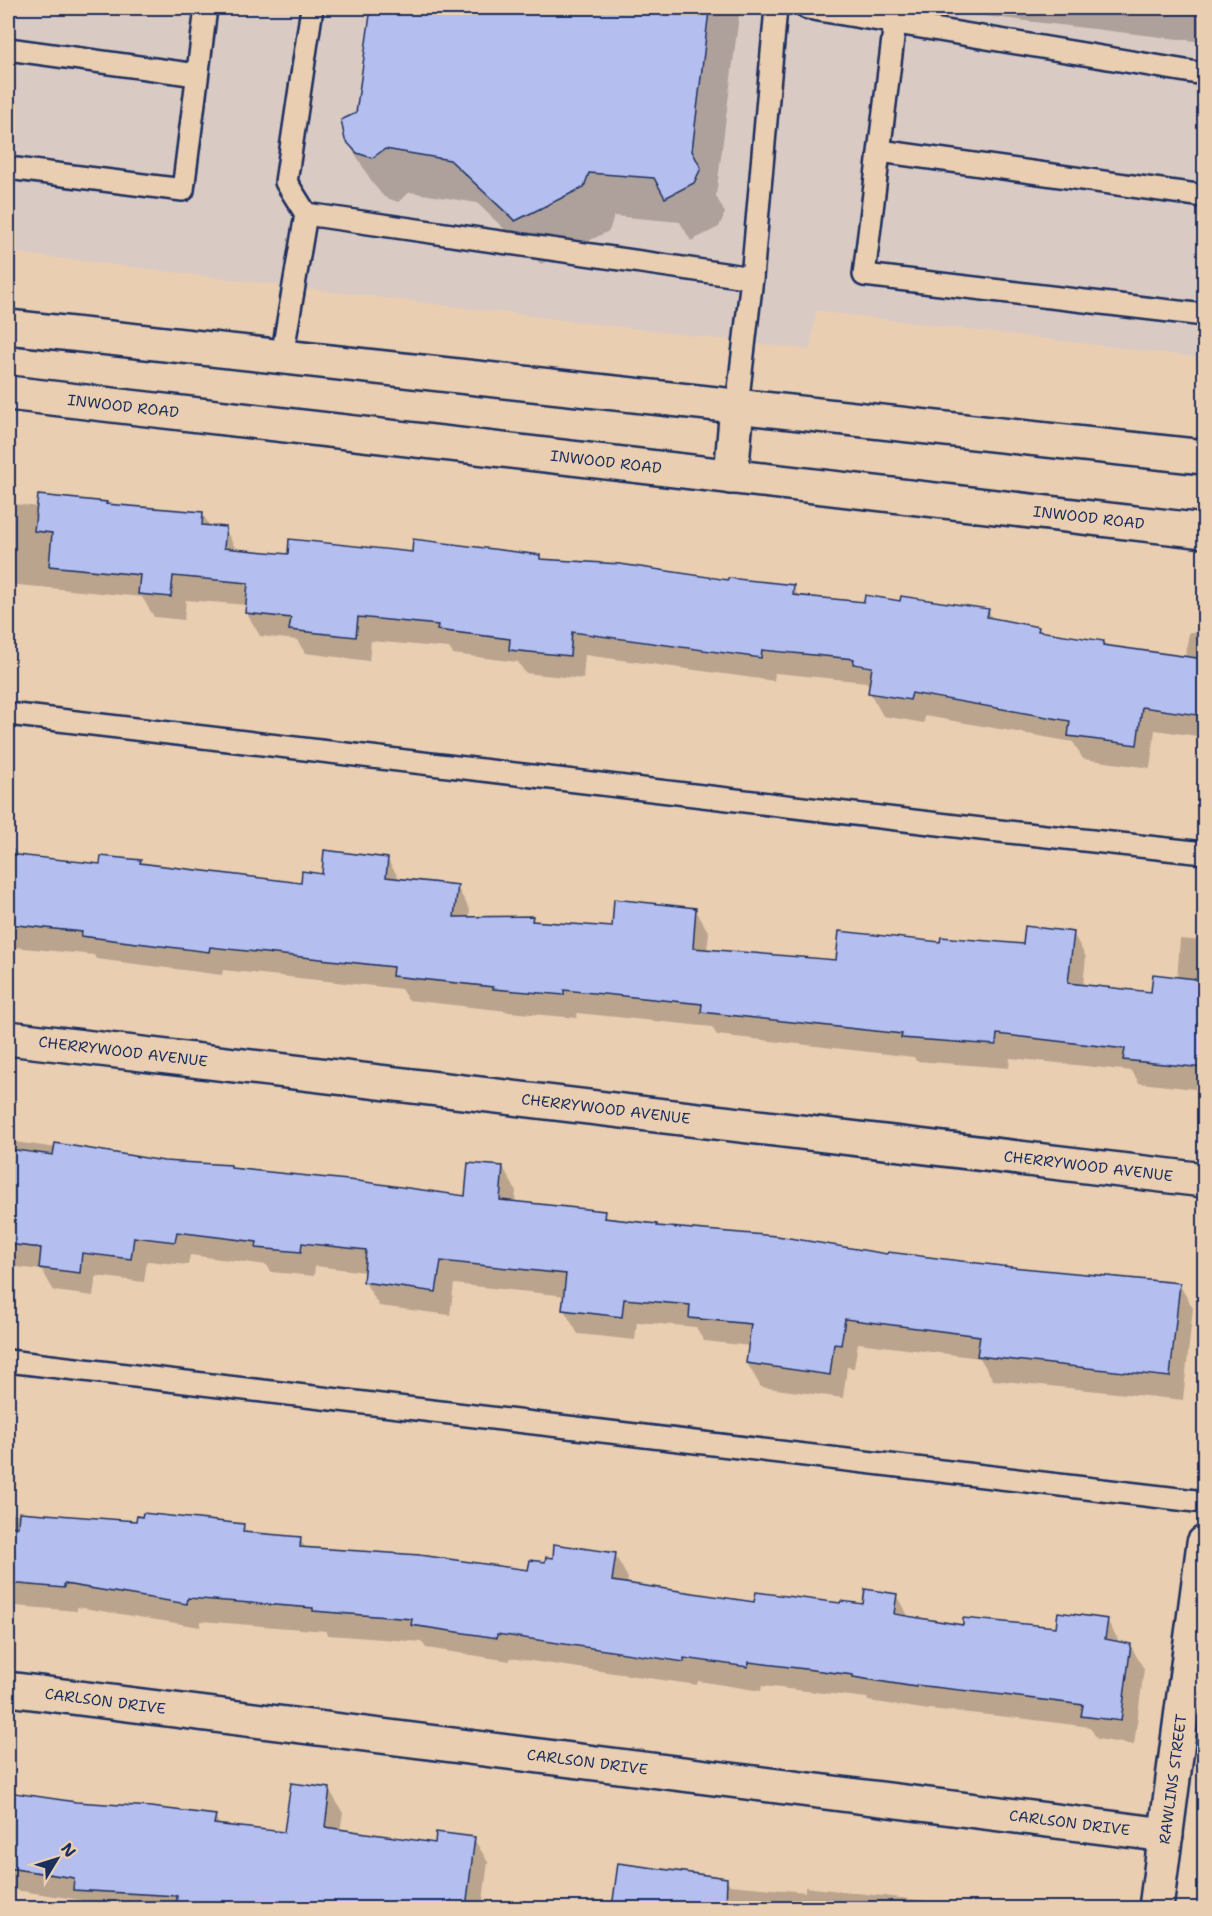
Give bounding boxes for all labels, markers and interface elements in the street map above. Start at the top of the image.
street label: INWOOD ROAD [66,390,180,423]
street label: INWOOD ROAD [549,446,663,478]
street label: INWOOD ROAD [1032,501,1146,534]
street label: CHERRYWOOD AVENUE [37,1032,209,1072]
street label: CHERRYWOOD AVENUE [520,1089,692,1129]
street label: CHERRYWOOD AVENUE [1003,1146,1174,1186]
street label: CARLSON DRIVE [44,1684,167,1719]
street label: RAWLINS STREET [1154,1713,1191,1845]
street label: CARLSON DRIVE [526,1745,649,1780]
street label: CARLSON DRIVE [1008,1805,1131,1840]
north arrow [27,1829,87,1889]
text: N [56,1839,81,1862]

